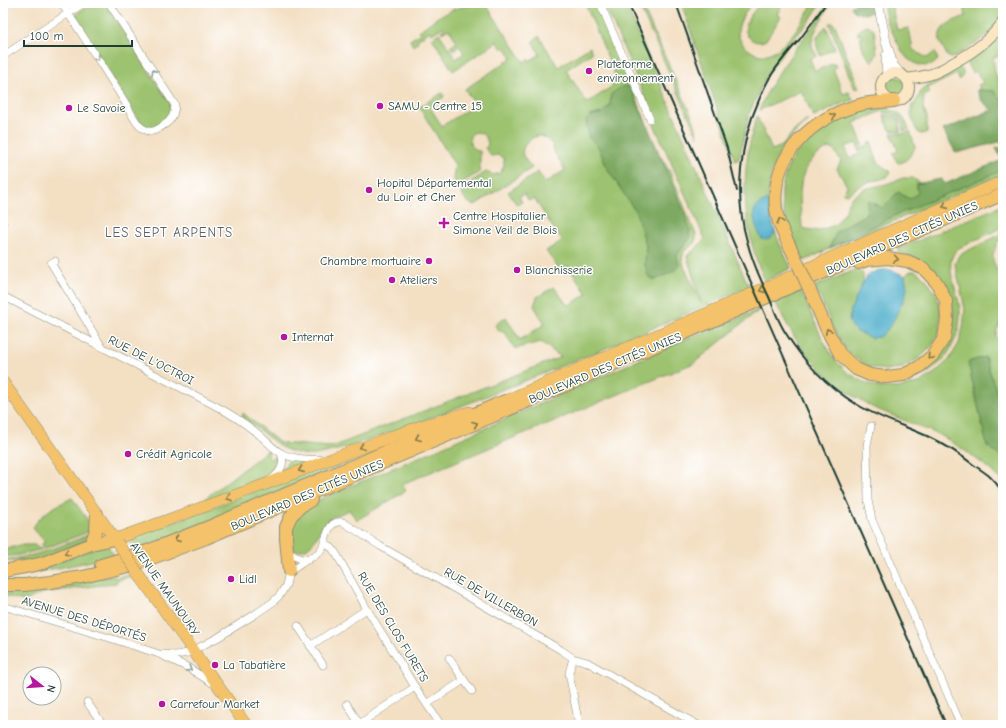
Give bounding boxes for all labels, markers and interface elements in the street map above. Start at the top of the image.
scale bar [24,22,132,48]
text: 100 m [30,29,63,43]
one-way arrow [92,54,100,61]
place label: Plateforme environnement [597,57,674,85]
marker: Plateforme environnement [584,66,594,76]
one-way arrow [151,69,159,76]
place label: SAMU - Centre 15 [388,99,482,113]
place label: Le Savoie [77,101,126,115]
marker: SAMU - Centre 15 [375,101,385,111]
marker: Le Savoie [64,103,74,113]
one-way arrow [829,113,837,121]
place label: Hopital Départemental du Loir et Cher [377,176,492,204]
marker: Hopital Départemental du Loir et Cher [364,185,374,195]
street label: BOULEVARD DES CITÉS UNIES [824,198,980,278]
one-way arrow [942,202,949,210]
place label: Centre Hospitalier Simone Veil de Blois [453,209,557,237]
marker: Centre Hospitalier Simone Veil de Blois [438,217,450,229]
one-way arrow [776,218,785,225]
district label: LES SEPT ARPENTS [105,225,233,240]
place label: Chambre mortuaire [320,254,421,268]
one-way arrow [893,254,899,263]
marker: Chambre mortuaire [424,256,434,266]
place label: Blanchisserie [525,263,592,277]
marker: Blanchisserie [512,265,522,275]
place label: Ateliers [400,273,437,287]
marker: Ateliers [387,275,397,285]
one-way arrow [759,285,767,293]
one-way arrow [825,327,833,335]
street label: BOULEVARD DES CITÉS UNIES [527,329,684,407]
place label: Internat [292,330,334,344]
street label: RUE DE L'OCTROI [106,332,196,388]
marker: Internat [279,332,289,342]
one-way arrow [928,352,935,359]
one-way arrow [470,421,478,429]
one-way arrow [415,433,423,441]
one-way arrow [358,443,365,451]
place label: Crédit Agricole [136,447,212,461]
marker: Crédit Agricole [123,449,133,459]
street label: BOULEVARD DES CITÉS UNIES [229,456,386,534]
one-way arrow [297,466,304,474]
one-way arrow [226,493,233,501]
one-way arrow [173,535,180,543]
street label: AVENUE MAUNOURY [127,539,203,639]
one-way arrow [64,549,71,557]
street label: RUE DE VILLERBON [442,564,540,630]
street label: RUE DES CLOS FURETS [355,569,432,685]
place label: Lidl [239,572,257,586]
marker: Lidl [226,574,236,584]
street label: AVENUE DES DÉPORTÉS [20,593,148,645]
place label: La Tabatière [223,658,286,672]
marker: La Tabatière [210,660,220,670]
one-way arrow [185,665,192,672]
north arrow [22,666,62,706]
text: N [44,683,58,694]
place label: Carrefour Market [170,697,260,711]
marker: Carrefour Market [157,699,167,709]

